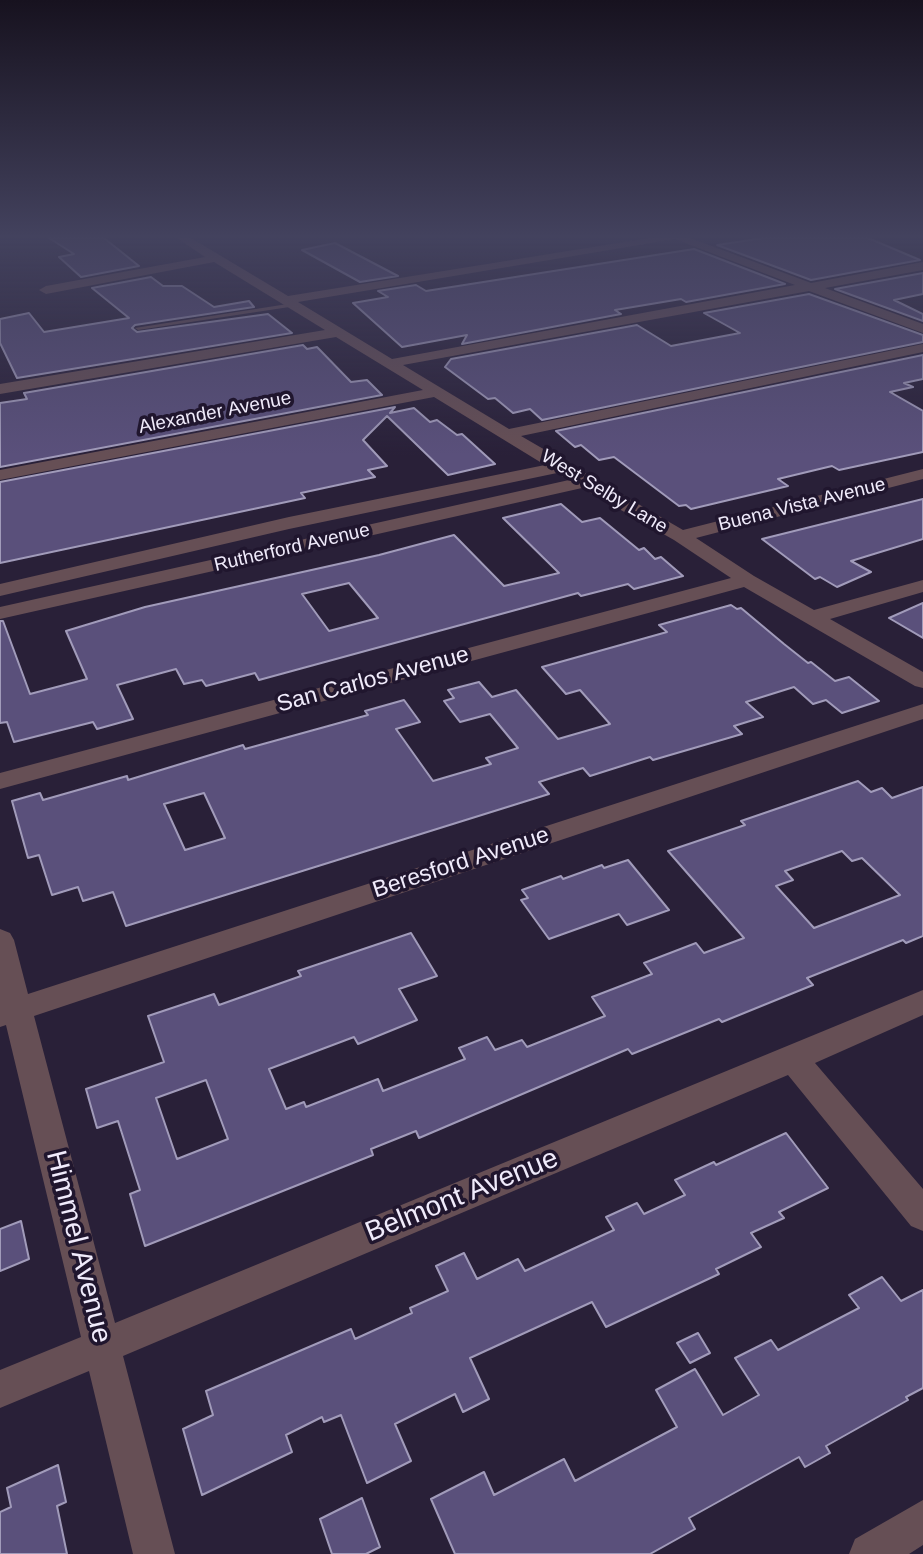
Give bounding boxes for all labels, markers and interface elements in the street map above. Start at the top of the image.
street label: Alexander Avenue [137,387,293,439]
street label: West Selby Lane [537,445,671,539]
street label: Buena Vista Avenue [716,473,888,537]
street label: Rutherford Avenue [212,519,372,577]
street label: San Carlos Avenue [274,641,472,719]
street label: Beresford Avenue [369,821,553,905]
street label: Belmont Avenue [361,1142,563,1250]
street label: Himmel Avenue [38,1147,118,1347]

